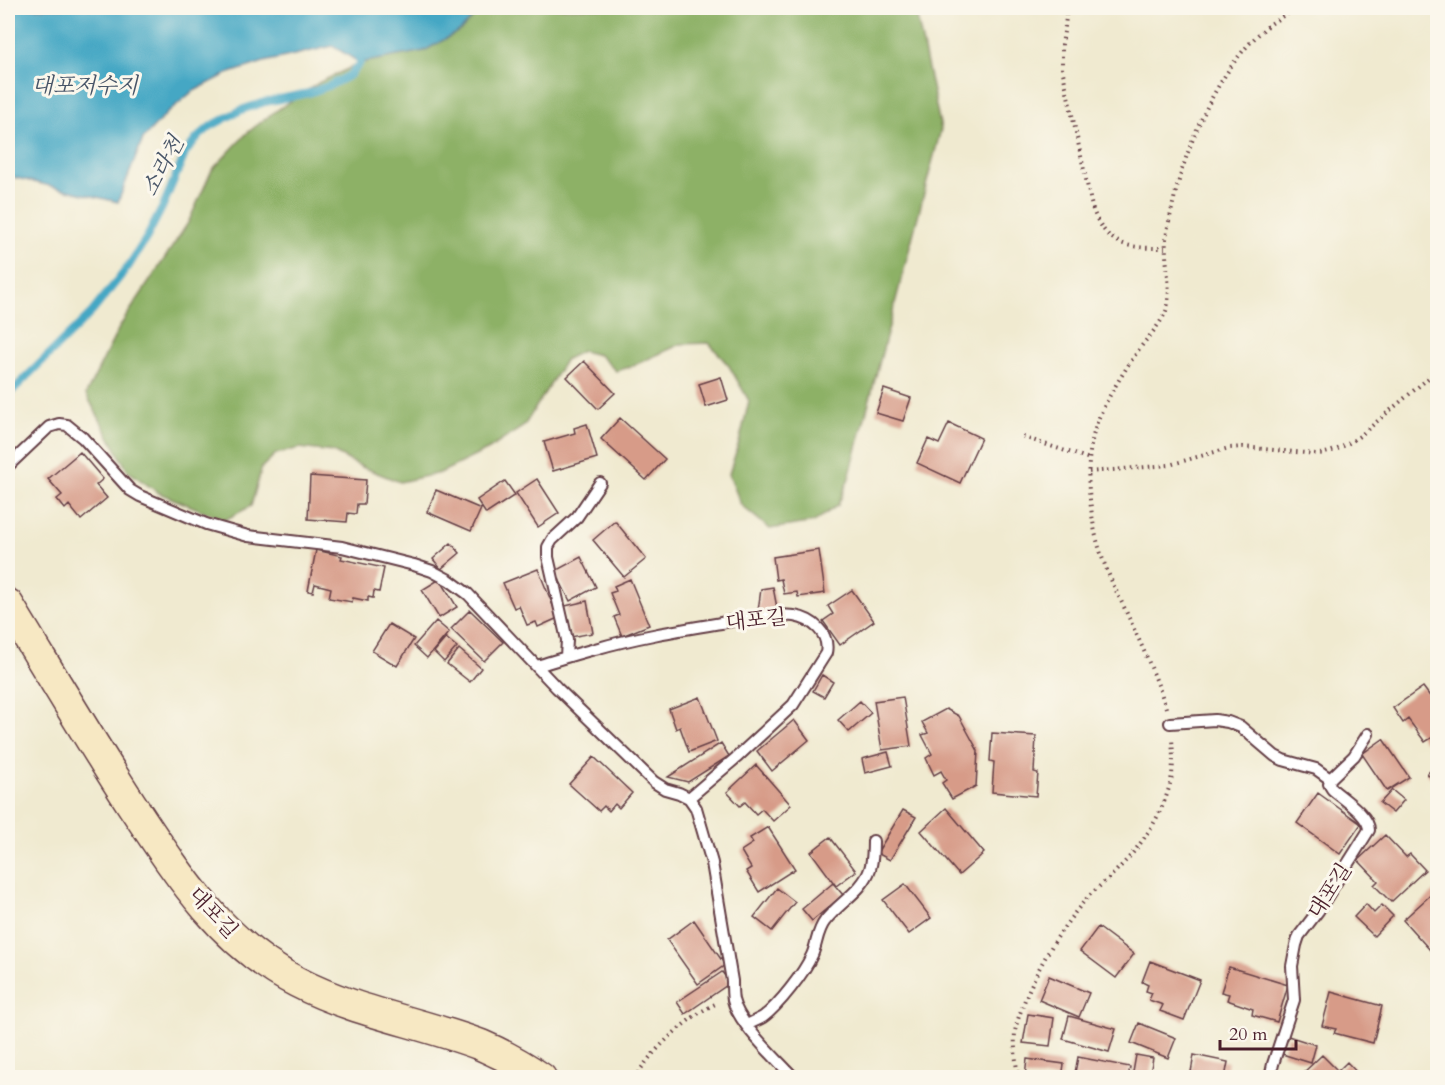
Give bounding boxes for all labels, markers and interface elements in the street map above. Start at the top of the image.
water label: 대포저수지 [32,71,140,101]
water label: 소라천 [135,129,192,201]
street label: 대포길 [724,602,788,638]
street label: 대포길 [1301,858,1359,924]
street label: 대포길 [182,881,244,945]
scale bar [1220,1013,1296,1051]
text: 20 m [1229,1022,1268,1047]

